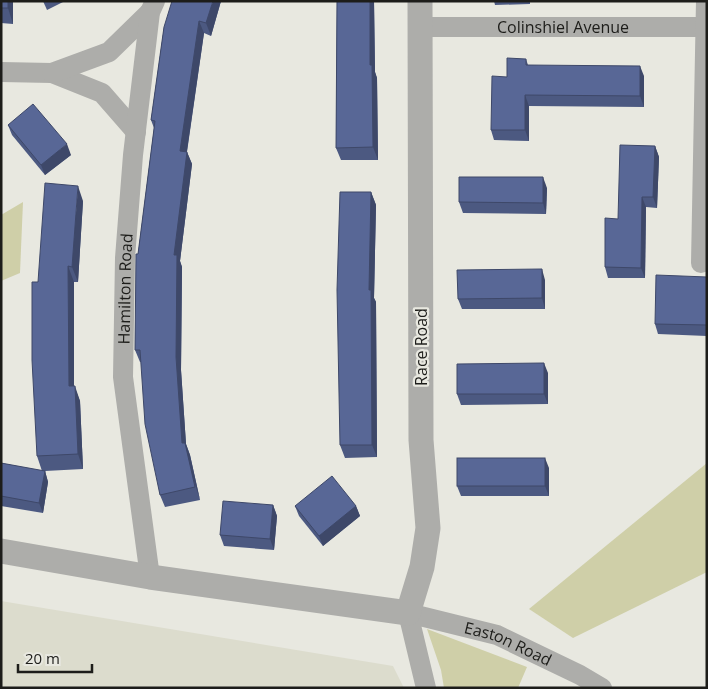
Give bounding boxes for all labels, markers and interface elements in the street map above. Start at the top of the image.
street label: Colinshiel Avenue [497,16,629,38]
street label: Hamilton Road [113,233,138,345]
street label: Race Road [410,308,432,386]
street label: Easton Road [462,616,555,671]
scale bar [18,642,91,674]
text: 20 m [25,648,60,668]

